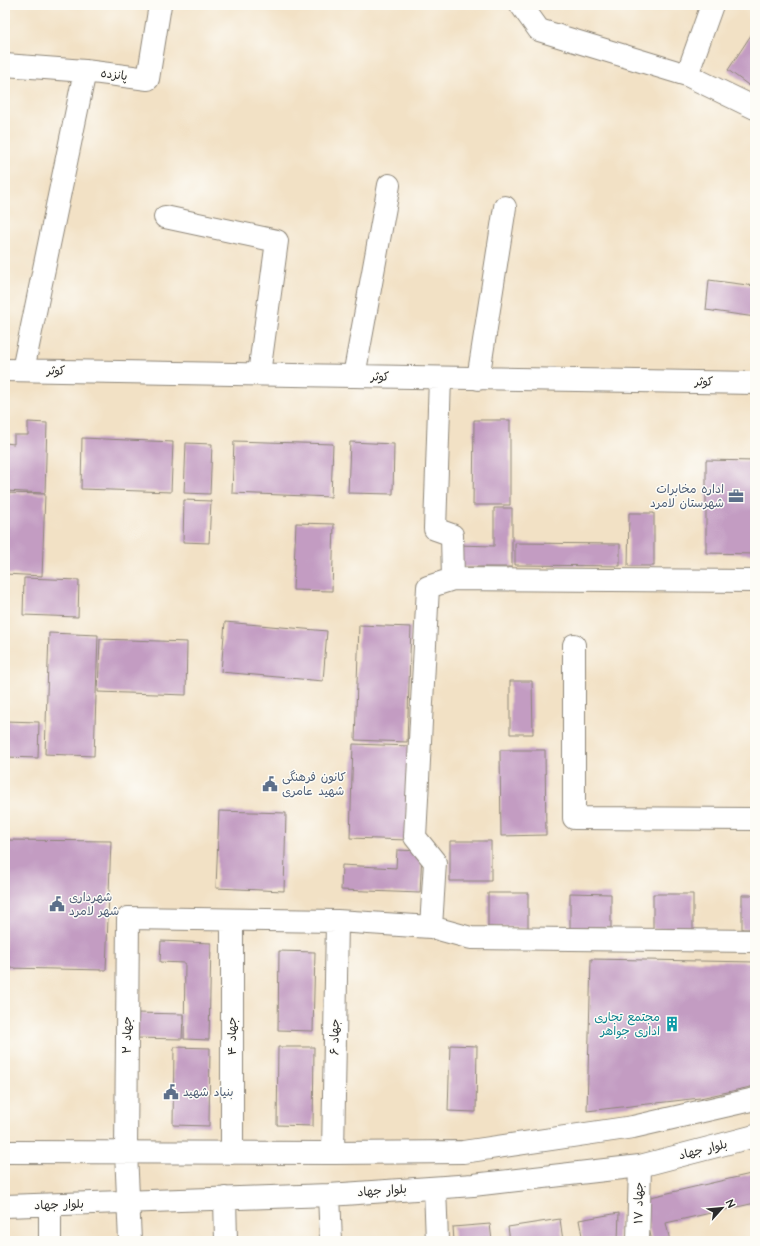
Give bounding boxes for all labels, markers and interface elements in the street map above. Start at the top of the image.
street label: پانزده [100,65,128,85]
street label: کوثر [46,362,65,380]
street label: کوثر [370,368,389,386]
street label: کوثر [694,373,713,391]
place label: اداره مخابرات شهرستان لامرد [650,481,724,512]
office icon: اداره مخابرات شهرستان لامرد [727,487,745,505]
place label: کانون فرهنگی شهید عامری [282,769,346,800]
public building icon: کانون فرهنگی شهید عامری [261,775,279,793]
place label: شهرداری شهر لامرد [69,889,119,920]
public building icon: شهرداری شهر لامرد [48,895,66,913]
place label: مجتمع تجاری اداری جواهر [594,1009,660,1040]
building icon: مجتمع تجاری اداری جواهر [663,1015,681,1033]
street label: جهاد ۲ [119,1016,136,1054]
street label: جهاد ۴ [224,1017,241,1055]
street label: جهاد ۶ [326,1019,344,1055]
public building icon: بنیاد شهید [162,1083,180,1101]
place label: بنیاد شهید [183,1084,234,1101]
street label: بلوار جهاد [677,1136,729,1164]
street label: بلوار جهاد [357,1181,407,1201]
street label: جهاد ۱۷ [630,1182,648,1224]
north arrow [702,1188,742,1228]
street label: بلوار جهاد [34,1196,84,1214]
text: N [722,1197,739,1210]

